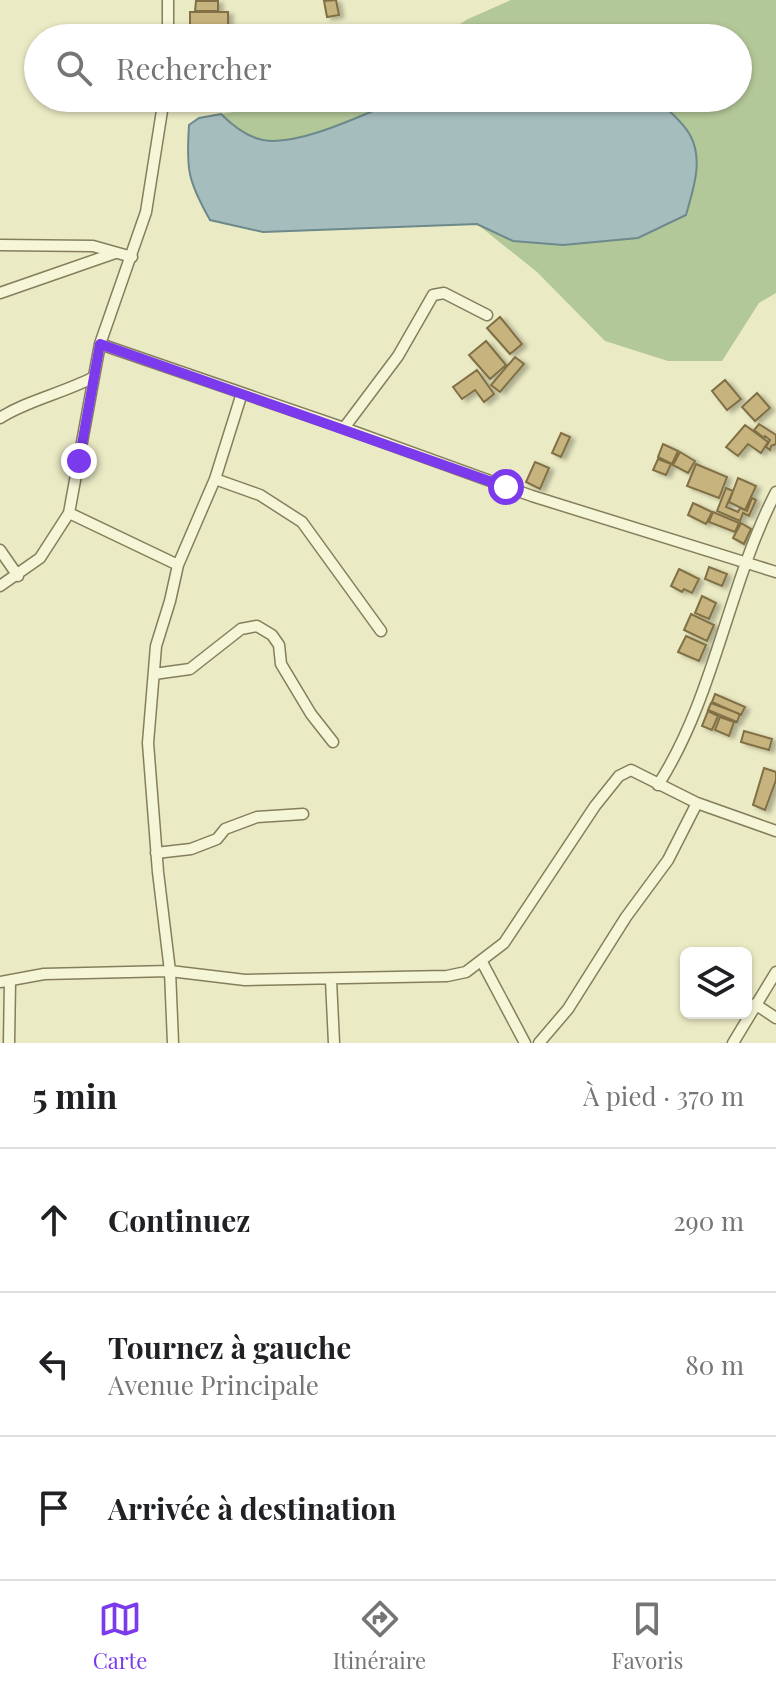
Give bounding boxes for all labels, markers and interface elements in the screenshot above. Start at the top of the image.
search box [24,24,752,112]
icon: search [52,46,96,90]
text: Rechercher [116,48,272,88]
route end [61,443,97,479]
route start [488,469,524,505]
map controls [680,947,752,1019]
button: layers [680,947,752,1019]
text: 5 min [32,1072,117,1118]
text: À pied · 370 m [583,1078,744,1113]
icon: ahead [32,1198,76,1242]
text: Continuez [108,1200,250,1240]
text: 290 m [673,1203,744,1238]
text: Tournez à gauche [108,1327,351,1367]
icon: left [32,1342,76,1386]
text: 80 m [685,1347,744,1382]
text: Avenue Principale [108,1367,319,1402]
icon: arrive [32,1486,76,1530]
text: Arrivée à destination [108,1488,396,1528]
tab: Carte [93,1597,147,1675]
tab: Itinéraire [333,1597,426,1675]
tab: Favoris [612,1597,683,1675]

